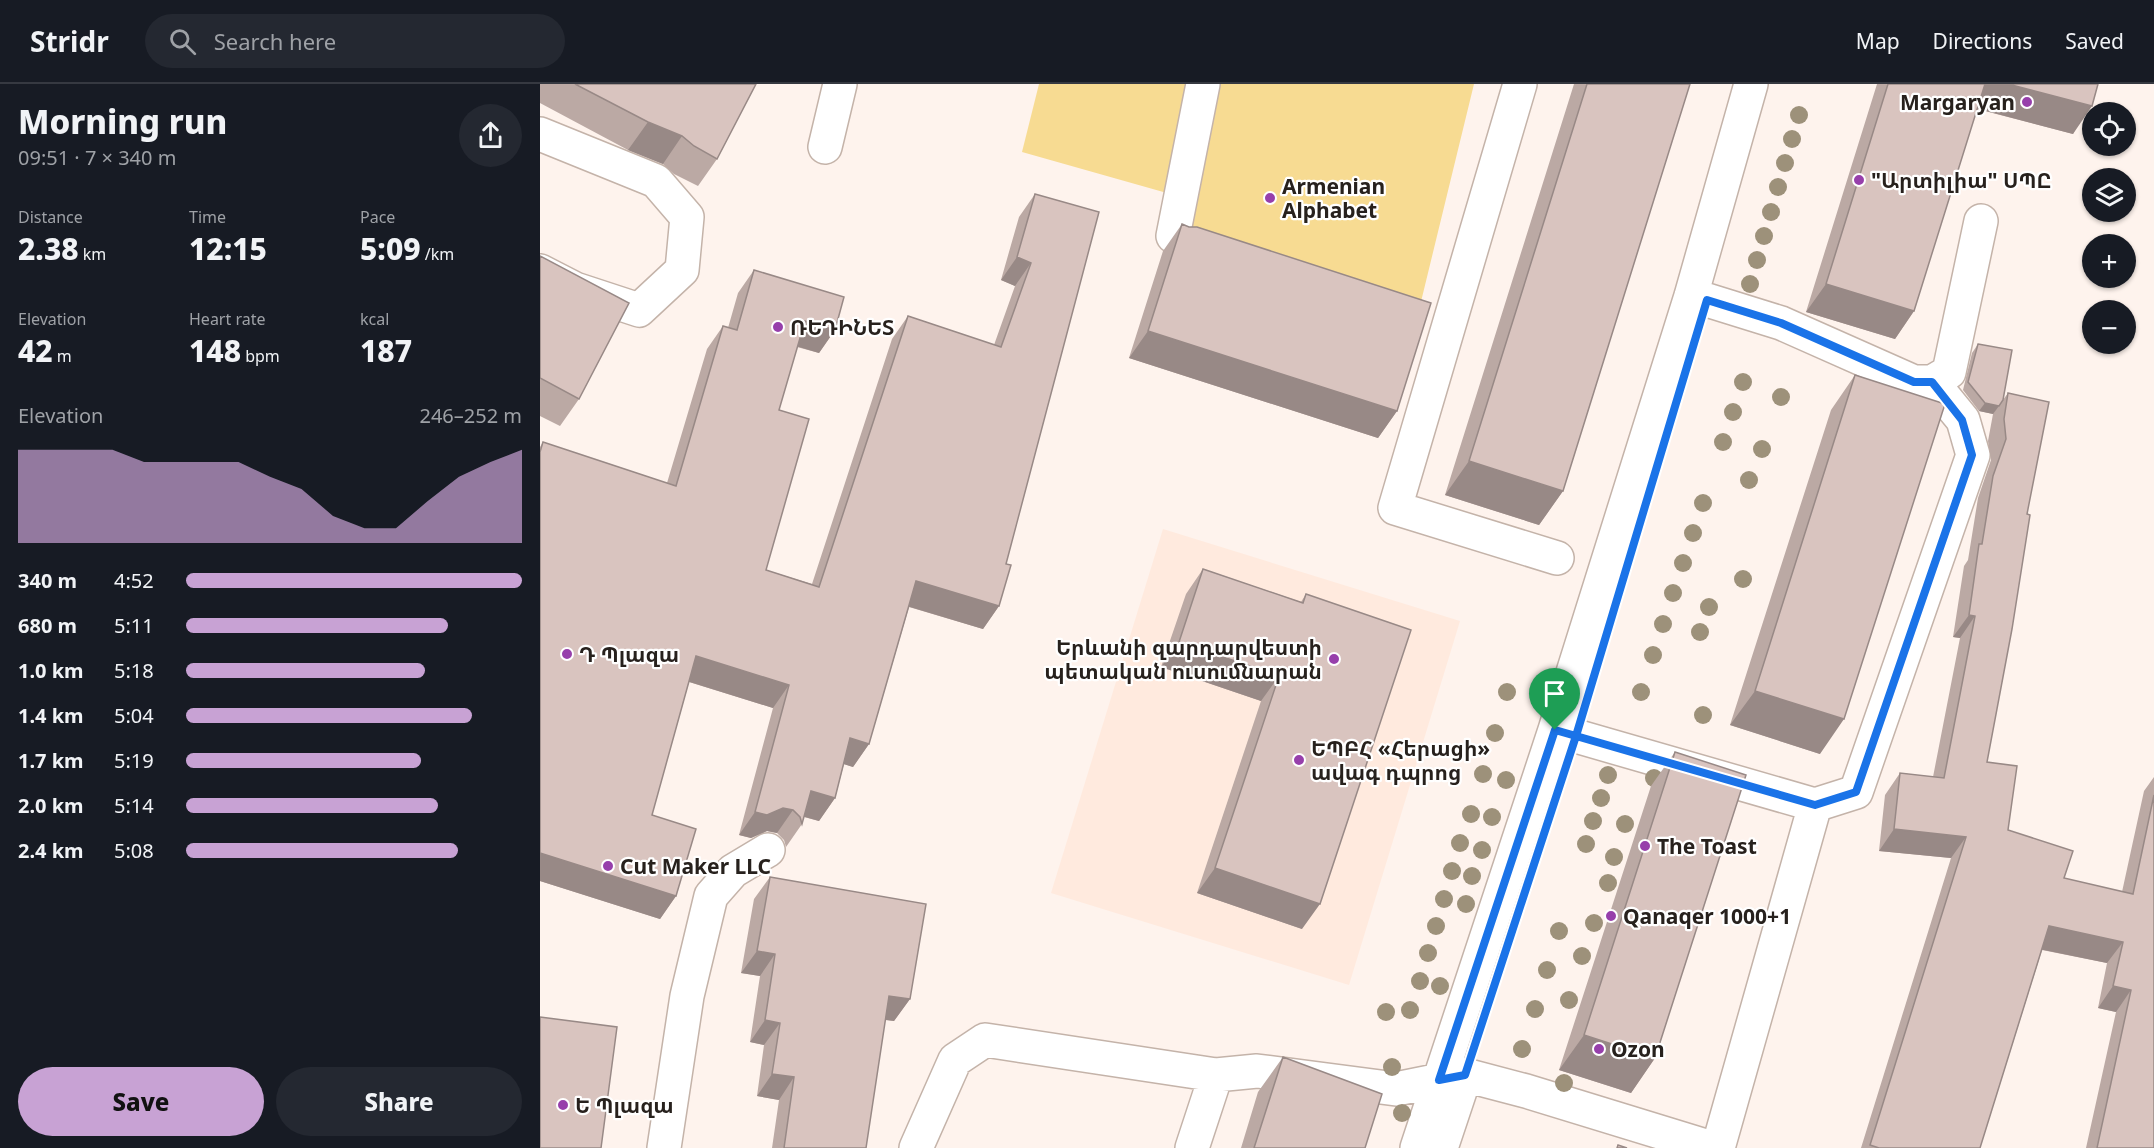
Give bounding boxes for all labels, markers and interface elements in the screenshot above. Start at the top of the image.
search box [145,14,565,68]
text: Stridr [30,22,109,60]
icon: search [166,25,199,58]
text: Search here [214,26,336,56]
text: Map [1856,27,1900,55]
text: Directions [1933,27,2032,55]
text: Saved [2065,27,2124,55]
place label: Margaryan [1900,88,2015,116]
marker: Margaryan [2020,95,2034,109]
text: Morning run [18,99,227,144]
map controls [2082,102,2136,354]
button: locate [2082,102,2136,156]
button: share [459,104,522,167]
text: 09:51 · 7 × 340 m [18,144,176,171]
place label: "Արտիլիա" ՍՊԸ [1871,166,2052,194]
button: layers [2082,168,2136,222]
place label: Armenian Alphabet [1282,172,1385,224]
marker: "Արտիլիա" ՍՊԸ [1852,173,1866,187]
marker: Armenian Alphabet [1263,191,1277,205]
text: Distance [18,206,83,228]
text: Time [189,206,226,228]
text: Pace [360,206,395,228]
text: 2.38 [18,228,79,269]
text: 12:15 [189,228,267,269]
text: 5:09 [360,228,421,269]
button: + [2082,234,2136,288]
text: km [79,243,106,265]
text: /km [421,243,454,265]
button: − [2082,300,2136,354]
text: Elevation [18,308,86,330]
text: Heart rate [189,308,265,330]
text: kcal [360,308,389,330]
place label: ՌԵԴԻՆԵՏ [790,313,895,341]
marker: ՌԵԴԻՆԵՏ [771,320,785,334]
text: 42 [18,330,53,371]
text: 148 [189,330,241,371]
text: 187 [360,330,412,371]
text: m [53,345,72,367]
text: bpm [241,345,280,367]
text: Elevation [18,402,103,429]
text: 246–252 m [419,402,522,429]
text: 340 m [18,567,77,594]
text: 4:52 [114,567,154,594]
text: 680 m [18,612,77,639]
text: 5:11 [114,612,154,639]
place label: Երևանի զարդարվեստի պետական ուսումնարան [1044,633,1322,685]
place label: Դ Պլազա [579,640,679,668]
marker: Դ Պլազա [560,647,574,661]
marker: Երևանի զարդարվեստի պետական ուսումնարան [1327,652,1341,666]
text: 1.0 km [18,657,84,684]
text: 5:18 [114,657,154,684]
pin [1529,668,1580,730]
icon: arrive [1538,677,1571,710]
text: 1.4 km [18,702,84,729]
text: 5:04 [114,702,154,729]
place label: ԵՊԲՀ «Հերացի» ավագ դպրոց [1311,734,1490,786]
text: 1.7 km [18,747,84,774]
text: 5:19 [114,747,154,774]
marker: ԵՊԲՀ «Հերացի» ավագ դպրոց [1292,753,1306,767]
text: 2.0 km [18,792,84,819]
text: 5:14 [114,792,154,819]
place label: The Toast [1657,832,1757,860]
text: 2.4 km [18,837,84,864]
text: 5:08 [114,837,154,864]
marker: The Toast [1638,839,1652,853]
place label: Cut Maker LLC [620,852,771,880]
marker: Cut Maker LLC [601,859,615,873]
place label: Qanaqer 1000+1 [1623,902,1791,930]
marker: Qanaqer 1000+1 [1604,909,1618,923]
place label: Ozon [1611,1035,1665,1063]
marker: Ozon [1592,1042,1606,1056]
button: Save [18,1067,264,1136]
button: Share [276,1067,522,1136]
place label: Ե Պլազա [575,1091,674,1119]
marker: Ե Պլազա [556,1098,570,1112]

